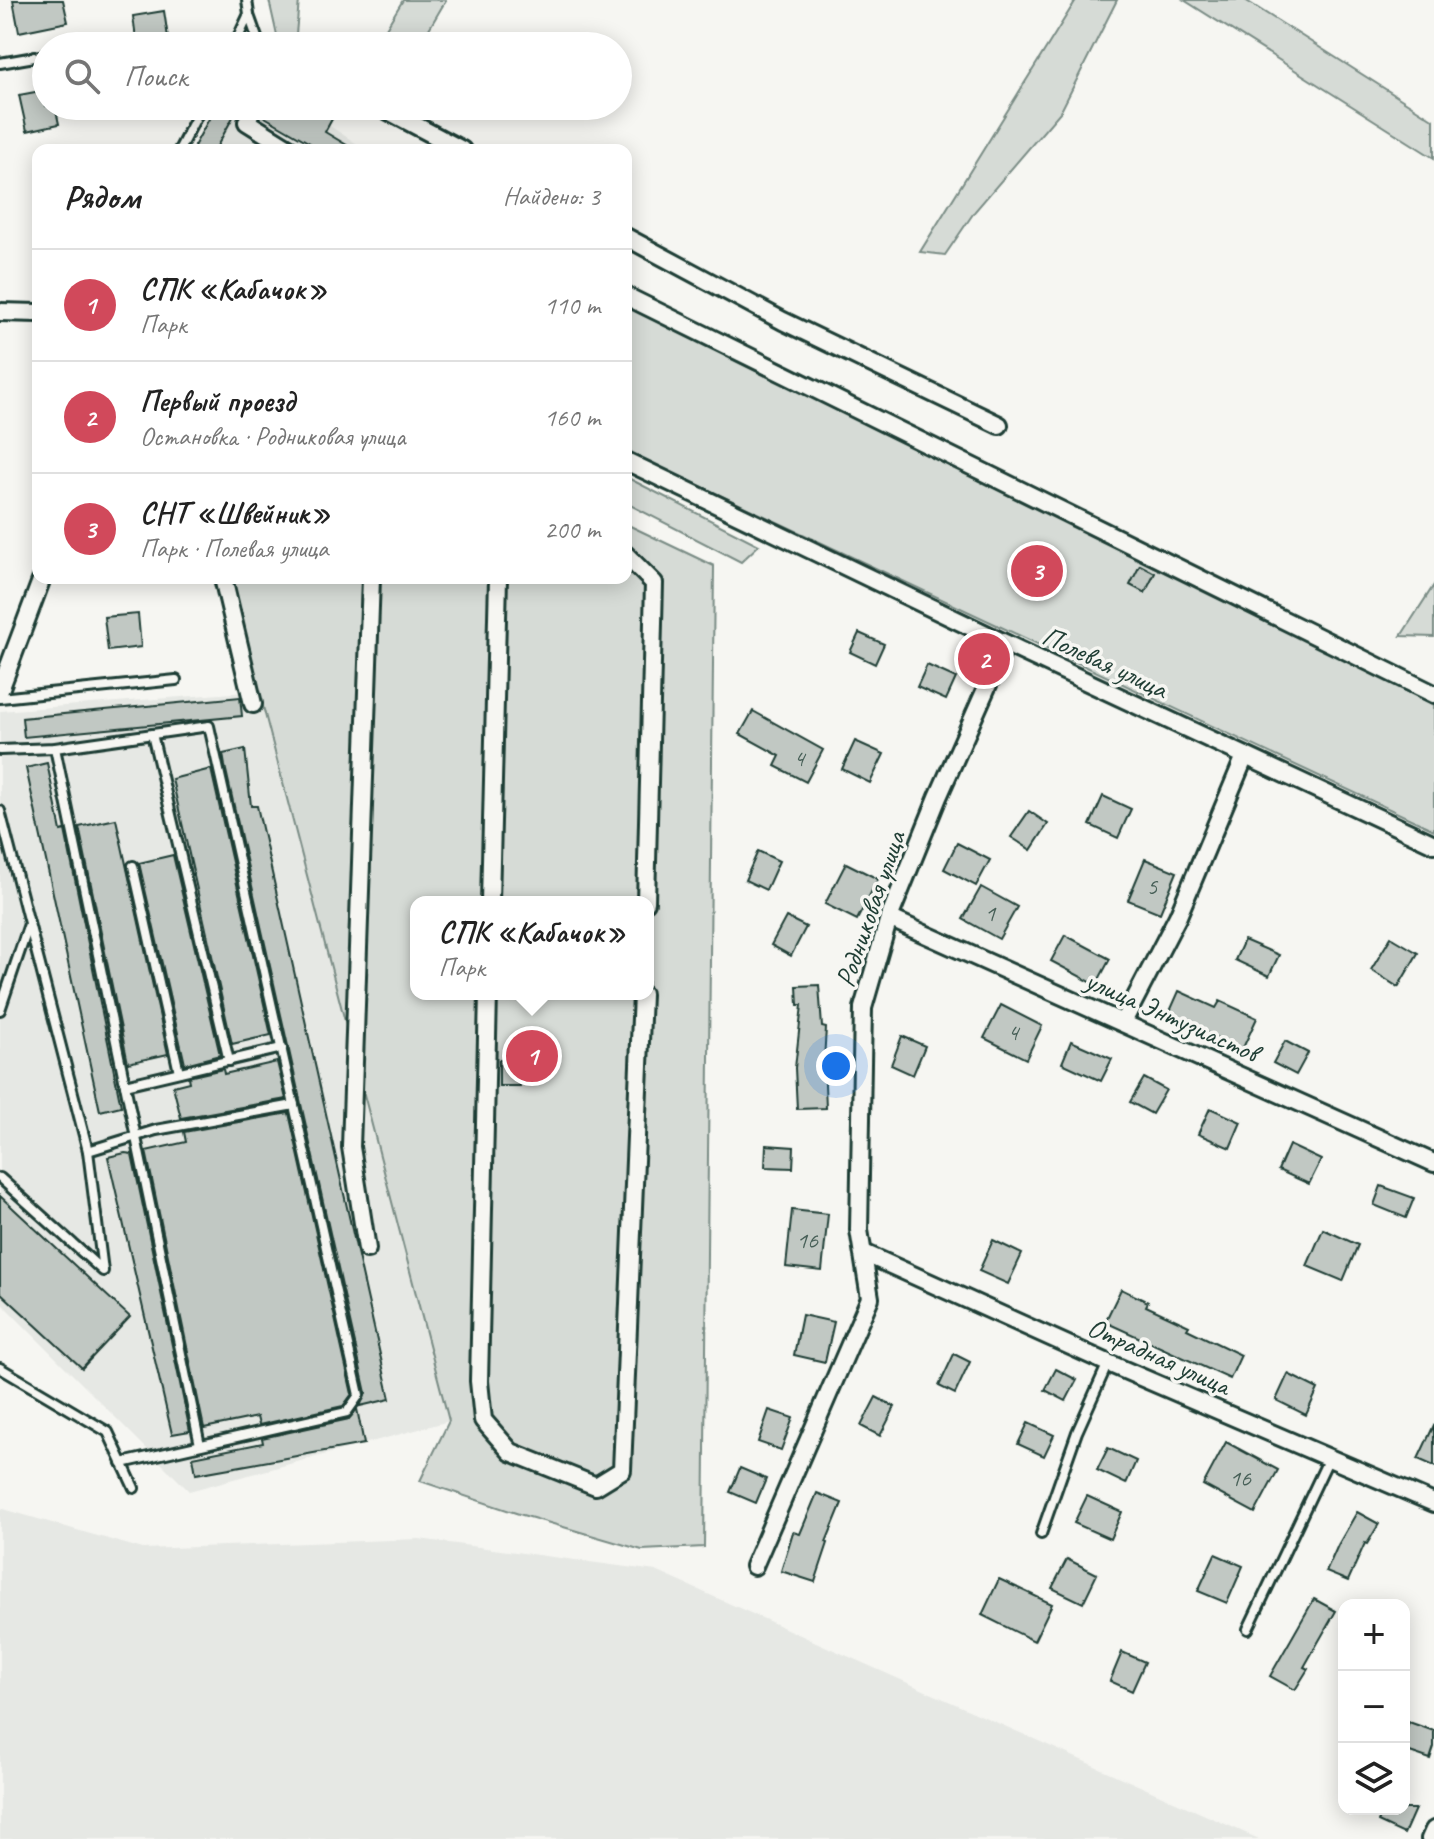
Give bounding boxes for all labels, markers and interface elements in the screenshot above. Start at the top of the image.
search box [32,32,632,120]
icon: search [60,54,104,98]
text: Поиск [124,57,187,95]
text: Рядом [64,175,140,218]
text: Найдено: 3 [503,180,600,213]
text: СПК «Кабачок» [140,270,327,308]
text: 1 [84,289,96,322]
text: 110 m [544,289,600,322]
text: Парк [140,308,186,341]
text: Первый проезд [140,382,295,420]
text: 2 [84,401,96,434]
text: 160 m [544,401,600,434]
text: Остановка · Родниковая улица [140,420,405,453]
text: СНТ «Швейник» [140,494,330,532]
text: 3 [84,513,96,546]
text: 200 m [544,513,600,546]
text: Парк · Полевая улица [140,532,328,565]
pin: 3 [1011,541,1063,601]
street label: Полевая улица [1037,618,1175,707]
pin: 2 [958,629,1010,689]
house number: 4 [794,743,807,773]
street label: Родниковая улица [827,825,914,991]
house number: 5 [1147,871,1159,901]
popup [410,896,654,1000]
house number: 1 [985,898,997,928]
text: СПК «Кабачок» [439,913,625,951]
text: Парк [439,951,485,984]
street label: улица Энтузиастов [1078,962,1268,1072]
house number: 4 [1008,1017,1021,1047]
pin: 1 [506,1026,558,1086]
your location [816,1046,856,1086]
house number: 16 [796,1225,819,1255]
street label: Отрадная улица [1082,1309,1238,1404]
house number: 16 [1229,1463,1252,1493]
map controls [1338,1599,1410,1815]
button: + [1338,1599,1410,1671]
button: − [1338,1671,1410,1743]
button: layers [1338,1743,1410,1815]

